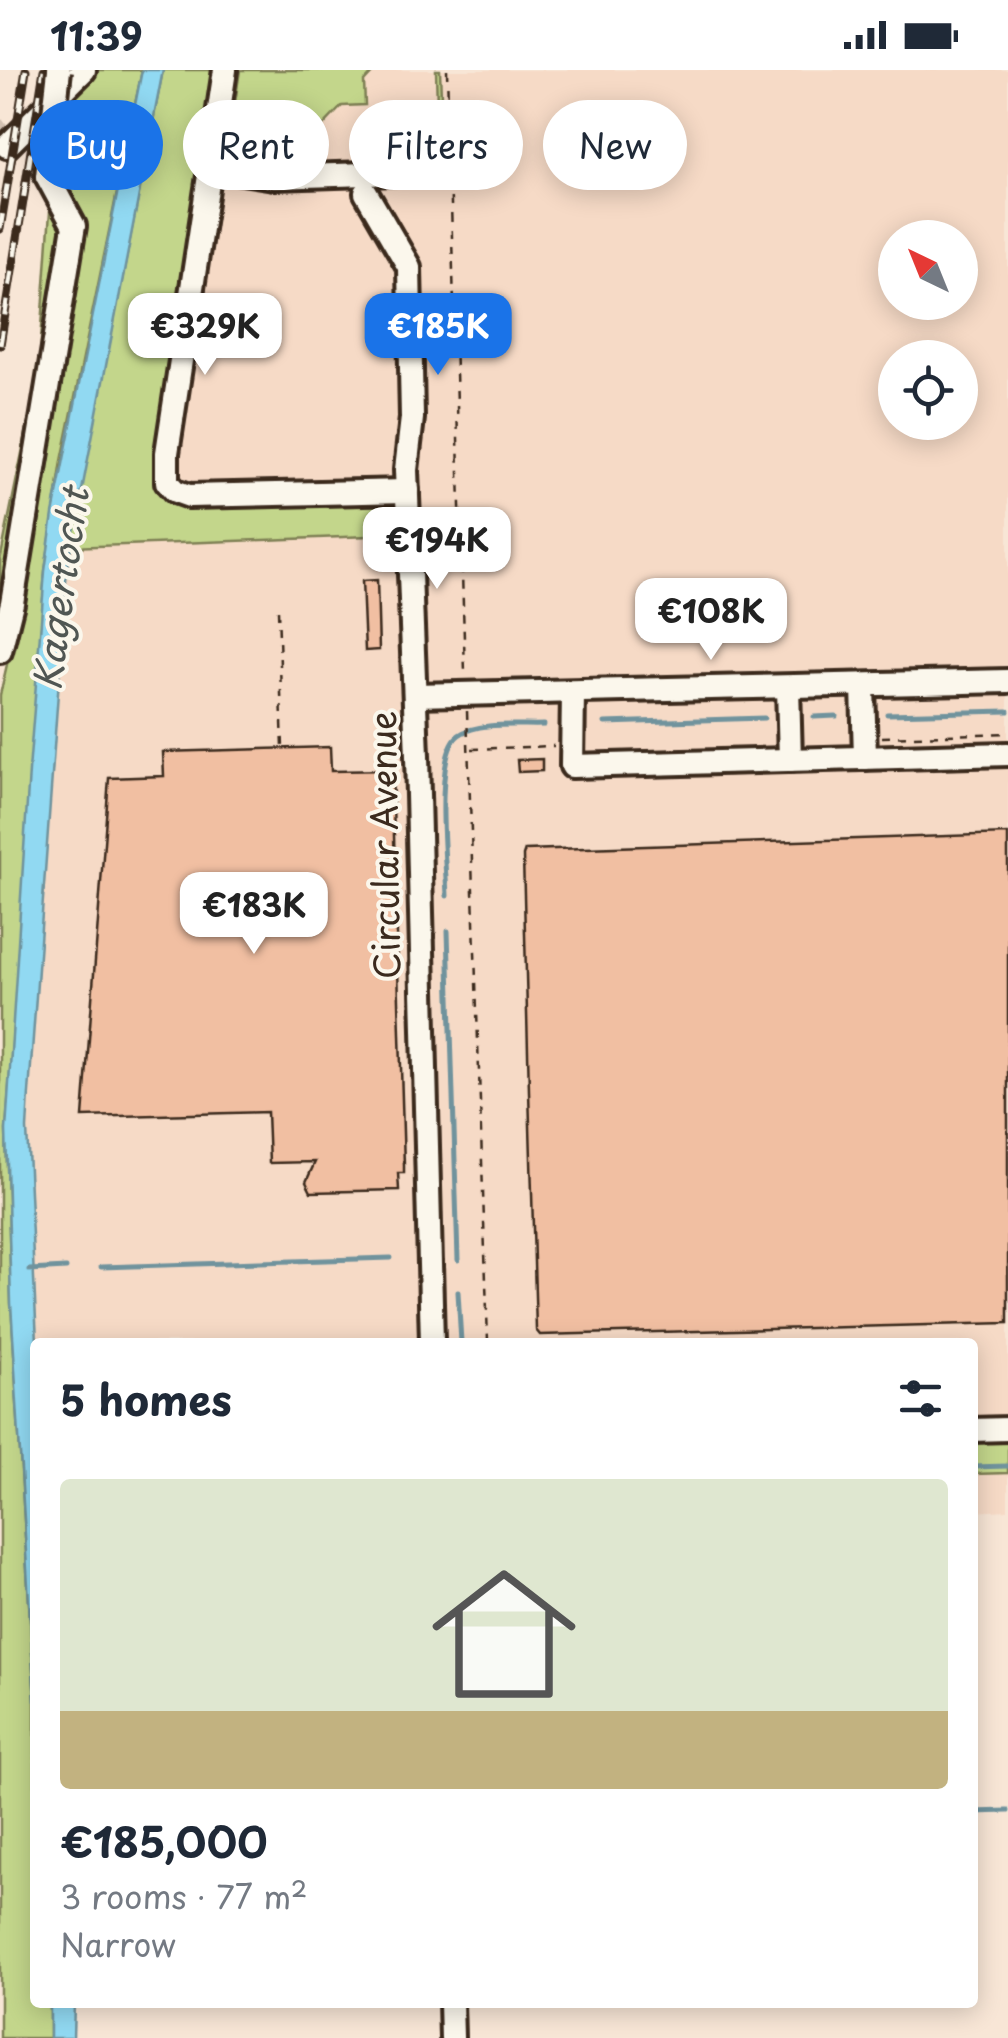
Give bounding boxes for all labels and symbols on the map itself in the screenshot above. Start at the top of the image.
north arrow [878,220,978,320]
pin: €329K [135,293,275,378]
pin: €185K [368,293,508,378]
water label: Kagertocht [17,480,102,694]
pin: €194K [367,507,507,592]
pin: €108K [641,578,781,663]
street label: Circular Avenue [355,710,412,980]
pin: €183K [184,872,324,957]

